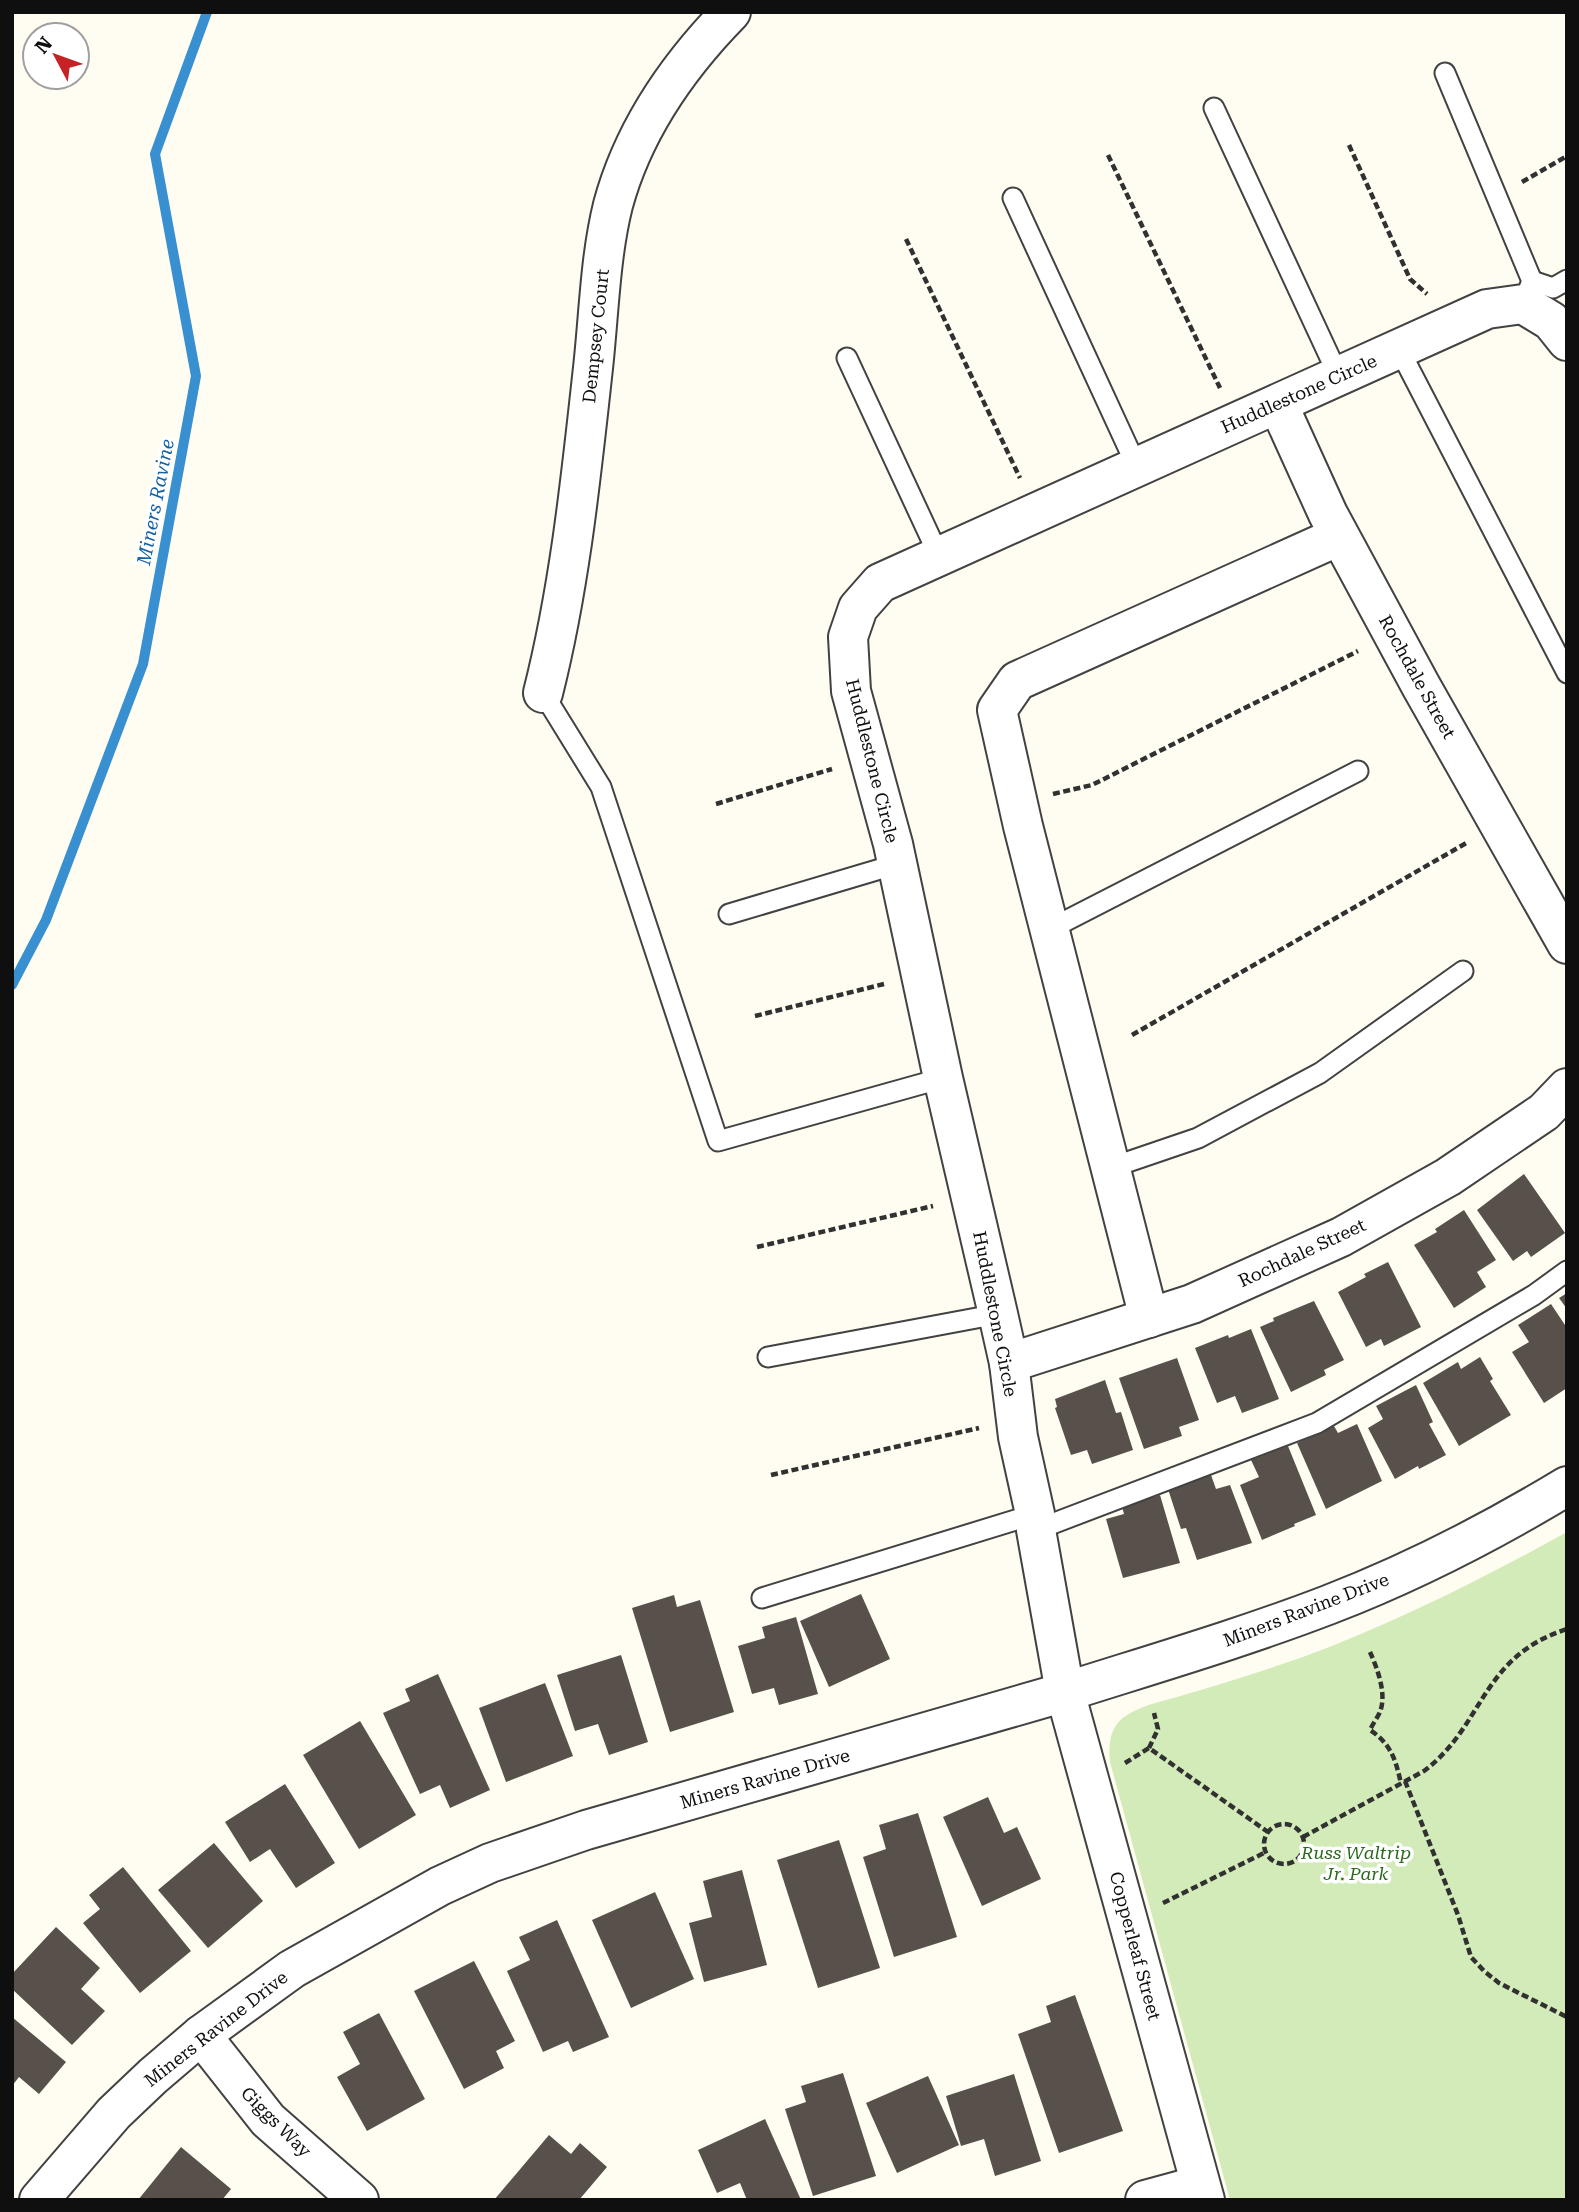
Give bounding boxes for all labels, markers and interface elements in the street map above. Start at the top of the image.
north arrow [21,21,91,91]
text: N [30,32,57,58]
street label: Dempsey Court [578,267,613,404]
street label: Huddlestone Circle [1218,350,1380,437]
water label: Miners Ravine [132,437,179,568]
street label: Rochdale Street [1375,611,1460,742]
street label: Huddlestone Circle [842,677,903,845]
street label: Rochdale Street [1235,1214,1369,1291]
street label: Huddlestone Circle [969,1229,1022,1399]
street label: Miners Ravine Drive [1220,1568,1392,1651]
street label: Miners Ravine Drive [678,1744,852,1813]
park label: Russ Waltrip Jr. Park [1300,1842,1411,1884]
street label: Copperleaf Street [1106,1869,1166,2023]
street label: Miners Ravine Drive [140,1966,291,2091]
street label: Giggs Way [237,2082,316,2161]

